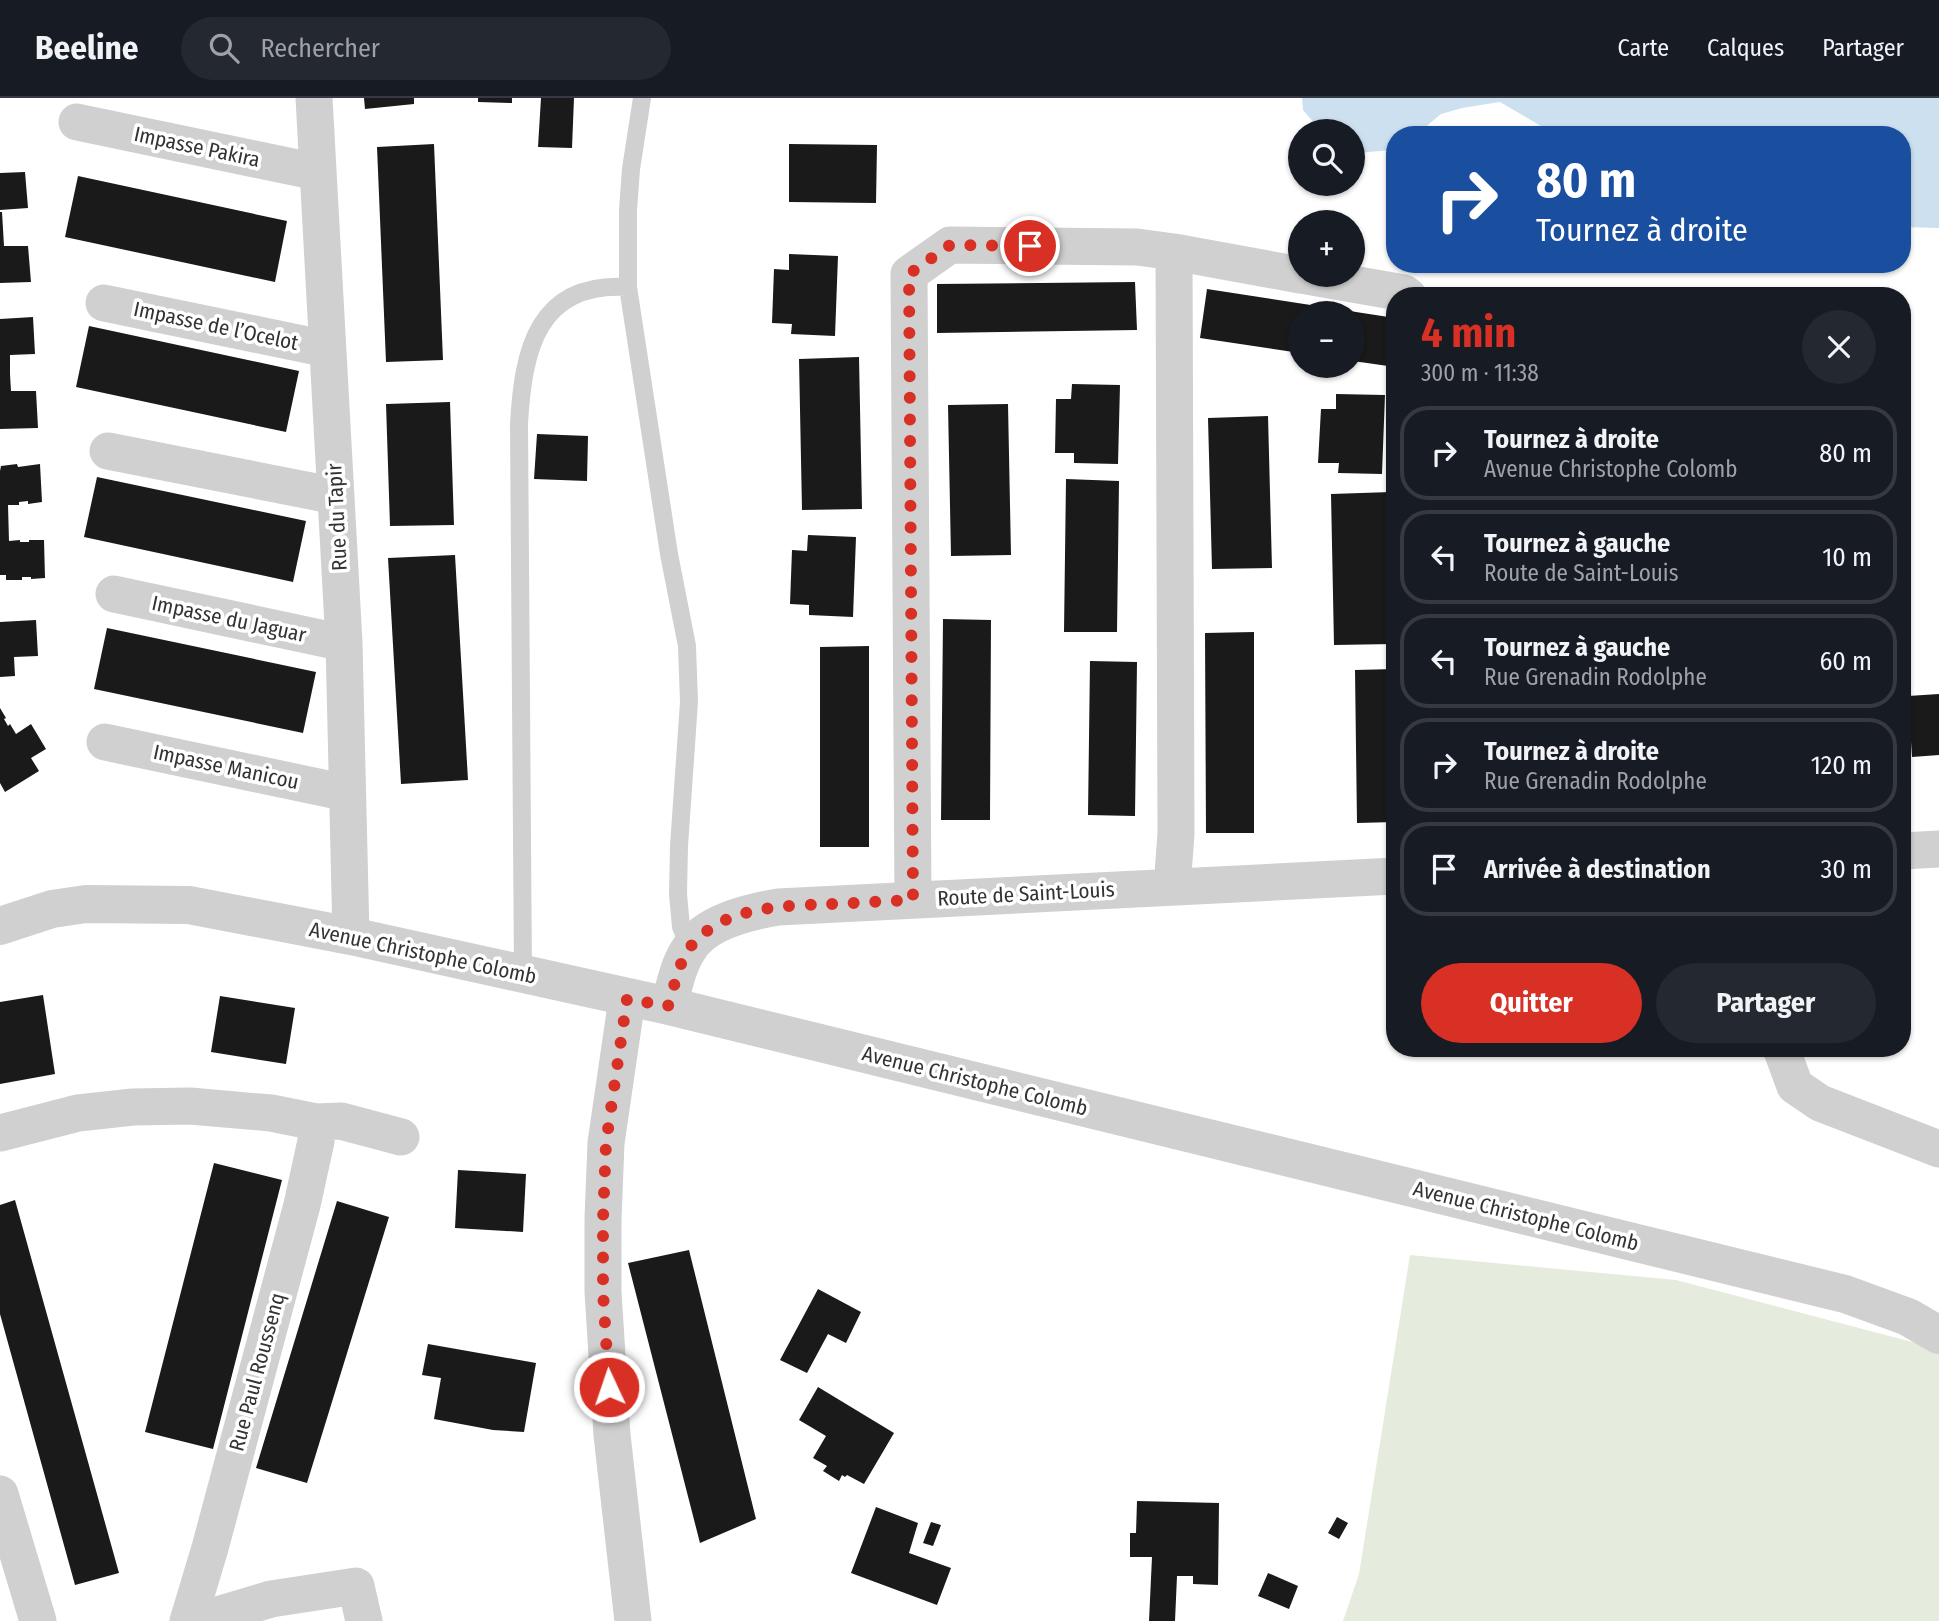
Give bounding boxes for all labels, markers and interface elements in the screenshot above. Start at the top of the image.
search box [181,17,671,80]
text: Beeline [35,28,139,68]
icon: search [205,29,243,67]
text: Rechercher [261,33,380,64]
text: Carte [1618,34,1669,62]
text: Calques [1707,34,1784,62]
text: Partager [1822,34,1904,62]
map controls [1288,119,1365,378]
button: search [1288,119,1365,196]
street label: Impasse Pakira [132,121,262,173]
text: 80 m [1536,151,1636,210]
icon: right [1421,154,1512,245]
button: + [1288,210,1365,287]
text: Tournez à droite [1536,211,1748,249]
pin [1000,216,1060,276]
icon: arrive [1011,227,1049,265]
street label: Impasse de l’Ocelot [131,296,301,356]
button: − [1288,301,1365,378]
text: 4 min [1421,308,1516,358]
button: close [1802,310,1876,384]
text: 300 m · 11:38 [1421,359,1539,387]
text: Tournez à droite [1484,424,1659,455]
icon: right [1425,434,1463,472]
text: 80 m [1819,438,1872,469]
text: Avenue Christophe Colomb [1484,455,1737,483]
street label: Rue du Tapir [321,462,353,571]
text: Tournez à gauche [1484,528,1670,559]
icon: left [1425,538,1463,576]
text: 10 m [1822,542,1872,573]
text: Route de Saint-Louis [1484,559,1678,587]
street label: Impasse du Jaguar [149,590,309,648]
text: Tournez à gauche [1484,632,1670,663]
icon: left [1425,642,1463,680]
text: 60 m [1819,646,1872,677]
text: Rue Grenadin Rodolphe [1484,663,1707,691]
text: Tournez à droite [1484,736,1659,767]
street label: Impasse Manicou [151,739,301,795]
icon: right [1425,746,1463,784]
text: 120 m [1811,750,1872,781]
text: Rue Grenadin Rodolphe [1484,767,1707,795]
icon: arrive [1425,850,1463,888]
text: Arrivée à destination [1484,854,1711,885]
text: 30 m [1821,854,1872,885]
street label: Route de Saint-Louis [937,876,1115,912]
street label: Avenue Christophe Colomb [307,916,539,990]
button: Quitter [1421,963,1642,1043]
button: Partager [1656,963,1876,1043]
street label: Avenue Christophe Colomb [860,1040,1090,1122]
street label: Avenue Christophe Colomb [1411,1175,1641,1257]
street label: Rue Paul Roussenq [223,1290,291,1454]
position arrow [572,1350,646,1424]

